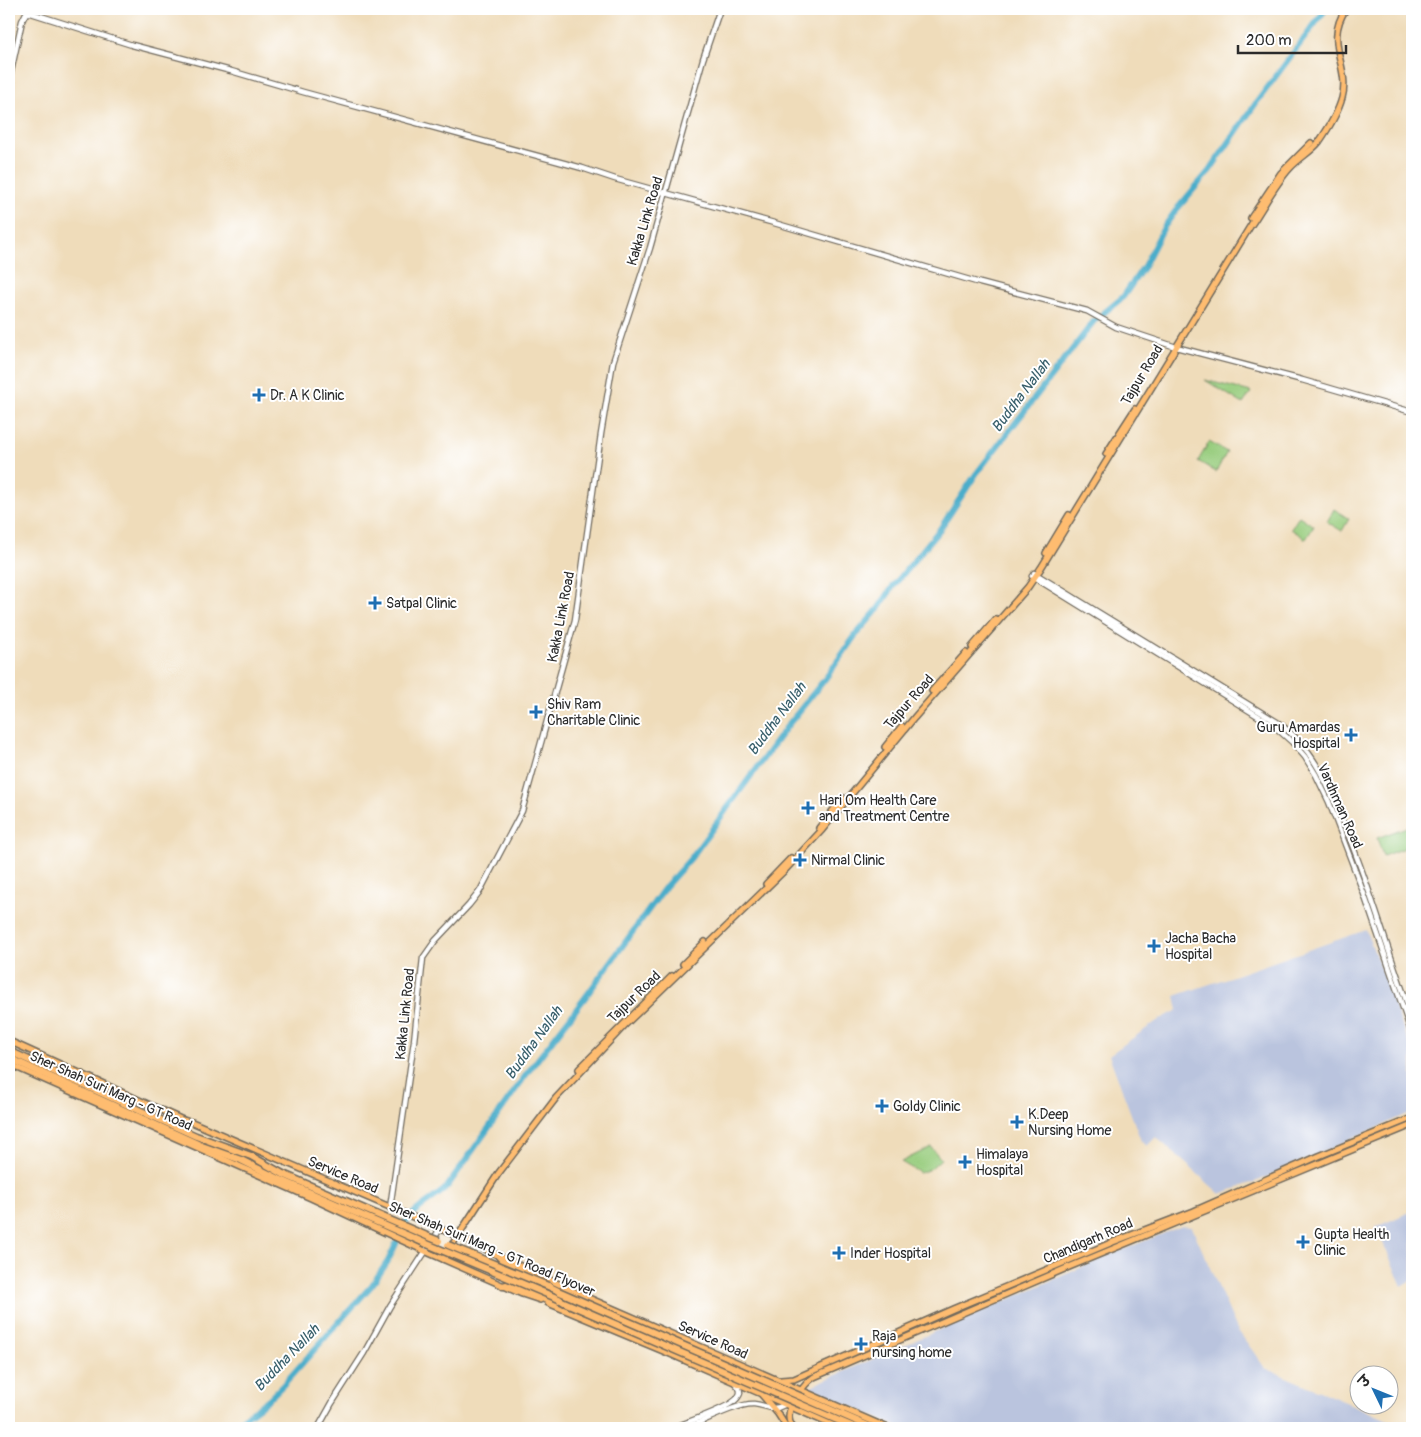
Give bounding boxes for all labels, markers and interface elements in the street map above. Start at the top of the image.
scale bar [1238,22,1346,54]
text: 200 m [1246,31,1291,50]
street label: Kakka Link Road [623,174,667,268]
street label: Tajpur Road [1117,342,1167,408]
water label: Buddha Nallah [987,355,1055,436]
place label: Dr. A K Clinic [270,387,345,404]
marker: Dr. A K Clinic [252,388,266,402]
street label: Kakka Link Road [544,570,578,664]
place label: Satpal Clinic [386,595,457,612]
marker: Satpal Clinic [368,596,382,610]
street label: Tajpur Road [880,671,938,733]
water label: Buddha Nallah [743,678,811,759]
place label: Shiv Ram Charitable Clinic [547,696,640,729]
marker: Shiv Ram Charitable Clinic [529,705,543,719]
place label: Guru Amardas Hospital [1257,719,1341,752]
marker: Guru Amardas Hospital [1344,728,1358,742]
street label: Vardhman Road [1314,761,1366,851]
place label: Hari Om Health Care and Treatment Centre [819,792,950,825]
marker: Hari Om Health Care and Treatment Centre [801,801,815,815]
place label: Nirmal Clinic [811,852,885,869]
marker: Nirmal Clinic [793,853,807,867]
place label: Jacha Bacha Hospital [1165,930,1236,963]
marker: Jacha Bacha Hospital [1147,939,1161,953]
street label: Kakka Link Road [392,967,418,1061]
street label: Tajpur Road [604,967,664,1027]
water label: Buddha Nallah [501,1002,568,1083]
street label: Sher Shah Suri Marg - GT Road [27,1047,195,1135]
place label: Goldy Clinic [893,1098,961,1115]
marker: Goldy Clinic [875,1099,889,1113]
place label: K.Deep Nursing Home [1028,1106,1112,1139]
marker: K.Deep Nursing Home [1010,1115,1024,1129]
place label: Himalaya Hospital [976,1146,1028,1179]
street label: Service Road [305,1153,381,1198]
marker: Himalaya Hospital [958,1155,972,1169]
street label: Sher Shah Suri Marg - GT Road Flyover [386,1198,598,1300]
street label: Chandigarh Road [1041,1214,1136,1268]
place label: Gupta Health Clinic [1314,1226,1389,1259]
marker: Gupta Health Clinic [1296,1235,1310,1249]
place label: Inder Hospital [850,1245,931,1262]
marker: Inder Hospital [832,1246,846,1260]
street label: Service Road [675,1317,751,1363]
water label: Buddha Nallah [250,1320,324,1396]
place label: Raja nursing home [872,1328,952,1361]
marker: Raja nursing home [854,1337,868,1351]
north arrow [1348,1364,1398,1414]
text: उ [1354,1371,1375,1392]

